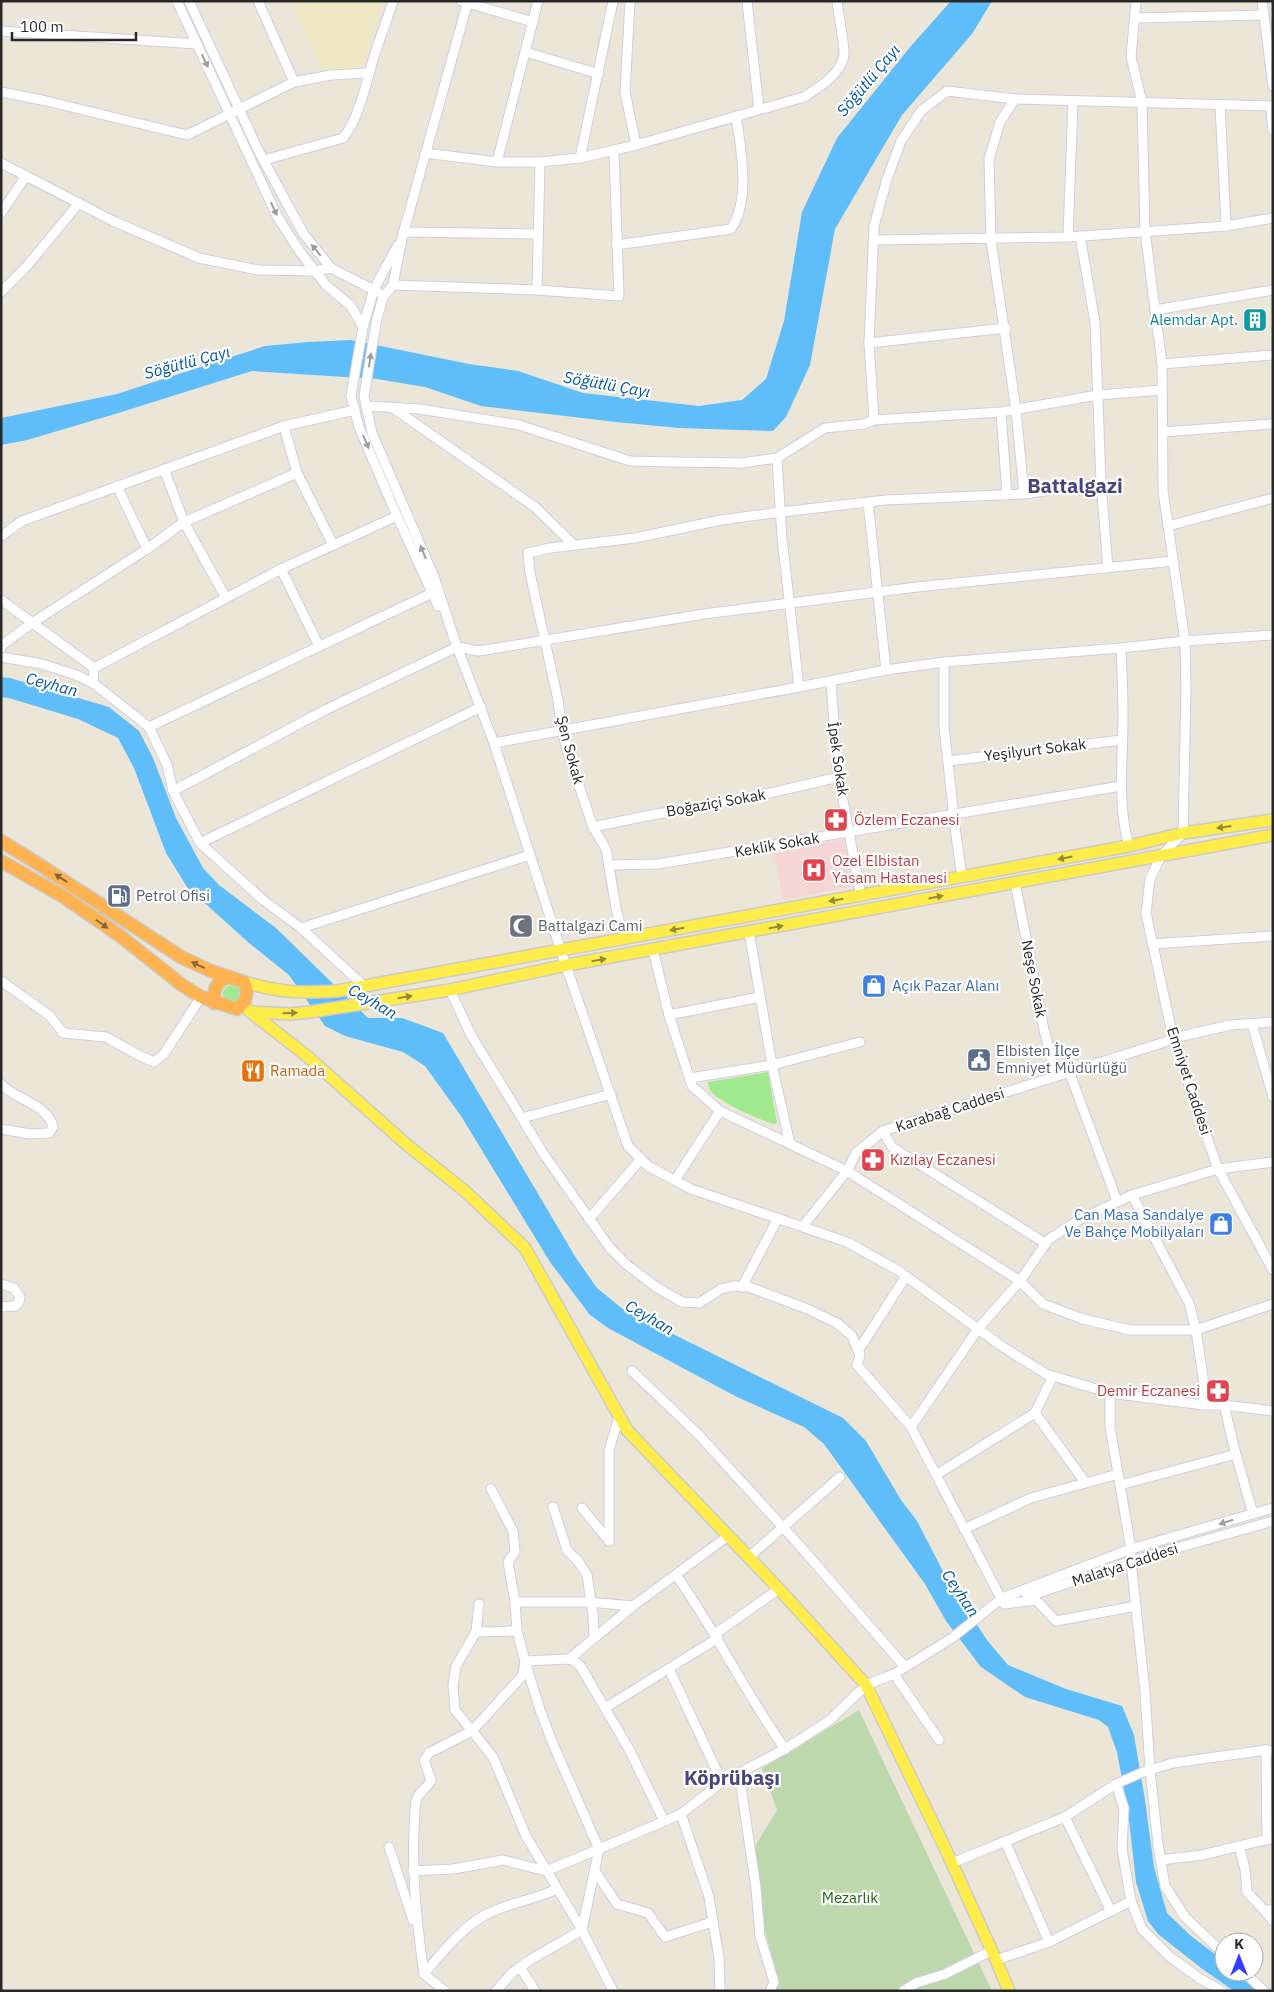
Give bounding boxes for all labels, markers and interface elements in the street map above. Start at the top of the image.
scale bar [12,10,136,42]
text: 100 m [20,17,64,36]
water label: Söğütlü Çayı [832,40,904,120]
one-way arrow [202,54,210,68]
one-way arrow [270,201,278,216]
one-way arrow [311,243,322,256]
building icon: Alemdar Apt. [1242,307,1268,333]
place label: Alemdar Apt. [1150,310,1238,329]
water label: Söğütlü Çayı [142,341,232,383]
one-way arrow [366,351,374,367]
water label: Söğütlü Çayı [562,367,652,401]
one-way arrow [362,435,370,449]
district label: Battalgazi [1027,472,1123,499]
one-way arrow [418,545,426,559]
water label: Ceyhan [24,667,80,701]
street label: Şen Sokak [552,714,589,786]
street label: İpek Sokak [824,720,853,798]
street label: Yeşilyurt Sokak [983,734,1087,765]
street label: Boğaziçi Sokak [665,784,767,821]
pharmacy icon: Özlem Eczanesi [823,807,849,833]
place label: Özlem Eczanesi [854,810,959,829]
one-way arrow [1216,823,1232,831]
street label: Keklik Sokak [733,828,821,861]
place label: Ozel Elbistan Yasam Hastanesi [832,851,947,887]
one-way arrow [1057,855,1073,863]
hospital icon: Ozel Elbistan Yasam Hastanesi [801,857,827,883]
one-way arrow [54,873,68,883]
fuel station icon: Petrol Ofisi [106,883,132,909]
place label: Petrol Ofisi [136,886,210,905]
one-way arrow [928,893,943,901]
one-way arrow [828,897,844,905]
mosque icon: Battalgazi Cami [508,913,534,939]
place label: Battalgazi Cami [538,916,643,935]
one-way arrow [95,919,109,929]
one-way arrow [768,922,784,930]
one-way arrow [668,926,684,934]
street label: Neşe Sokak [1018,938,1051,1019]
one-way arrow [591,955,607,963]
one-way arrow [191,961,205,969]
shop icon: Açık Pazar Alanı [861,973,887,999]
place label: Açık Pazar Alanı [892,976,999,995]
water label: Ceyhan [345,979,401,1023]
one-way arrow [397,993,413,1001]
one-way arrow [283,1009,299,1017]
street label: Emniyet Caddesi [1163,1024,1216,1137]
place label: Elbisten İlçe Emniyet Müdürlüğü [996,1041,1127,1077]
public building icon: Elbisten İlçe Emniyet Müdürlüğü [966,1047,992,1073]
restaurant icon: Ramada [240,1058,266,1084]
place label: Ramada [270,1061,325,1080]
street label: Karabağ Caddesi [893,1083,1007,1136]
pharmacy icon: Kızılay Eczanesi [860,1147,886,1173]
place label: Kızılay Eczanesi [890,1150,996,1169]
place label: Can Masa Sandalye Ve Bahçe Mobilyaları [1064,1205,1204,1241]
shop icon: Can Masa Sandalye Ve Bahçe Mobilyaları [1208,1211,1234,1237]
water label: Ceyhan [622,1295,678,1339]
pharmacy icon: Demir Eczanesi [1205,1378,1231,1404]
place label: Demir Eczanesi [1097,1381,1200,1400]
one-way arrow [1218,1518,1233,1526]
street label: Malatya Caddesi [1069,1538,1180,1591]
water label: Ceyhan [938,1565,984,1621]
district label: Köprübaşı [684,1764,780,1791]
park label: Mezarlık [822,1888,878,1907]
north arrow [1214,1932,1264,1982]
text: K [1234,1935,1244,1953]

